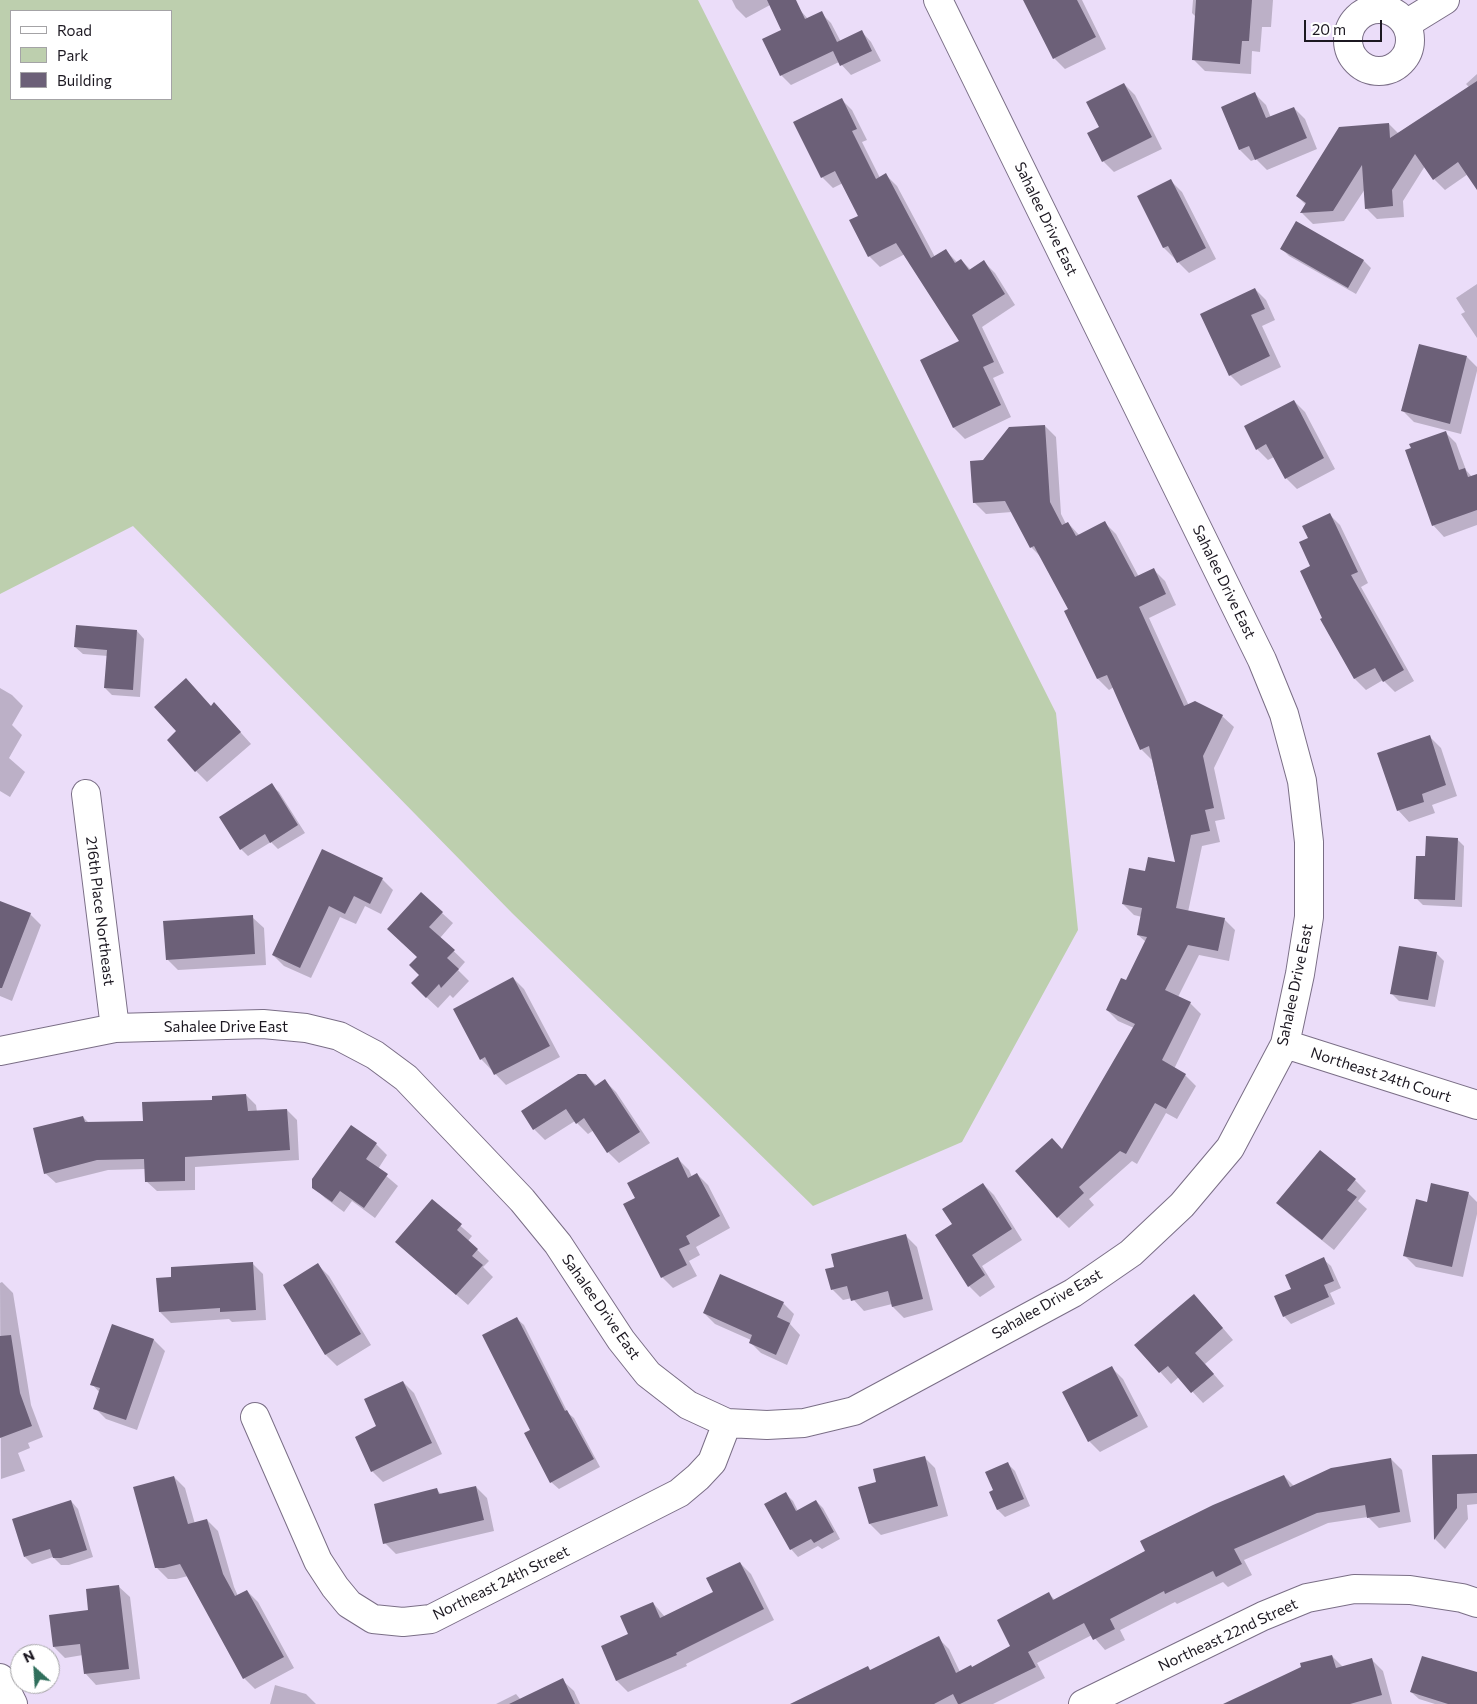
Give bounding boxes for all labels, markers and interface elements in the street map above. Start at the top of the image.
legend [10,10,172,100]
scale bar [1307,10,1384,42]
text: 20 m [1312,20,1346,38]
text: Road [57,21,92,39]
text: Park [57,46,88,64]
text: Building [57,71,112,89]
street label: Sahalee Drive East [1011,159,1081,279]
street label: Sahalee Drive East [1189,522,1259,642]
street label: 216th Place Northeast [82,835,118,987]
street label: Sahalee Drive East [1273,922,1317,1048]
street label: Sahalee Drive East [164,1018,288,1036]
street label: Northeast 24th Court [1308,1044,1454,1106]
street label: Sahalee Drive East [558,1251,644,1363]
street label: Sahalee Drive East [989,1265,1105,1343]
street label: Northeast 24th Street [430,1542,572,1624]
street label: Northeast 22nd Street [1155,1595,1301,1675]
north arrow [10,1644,60,1694]
text: N [20,1646,37,1666]

